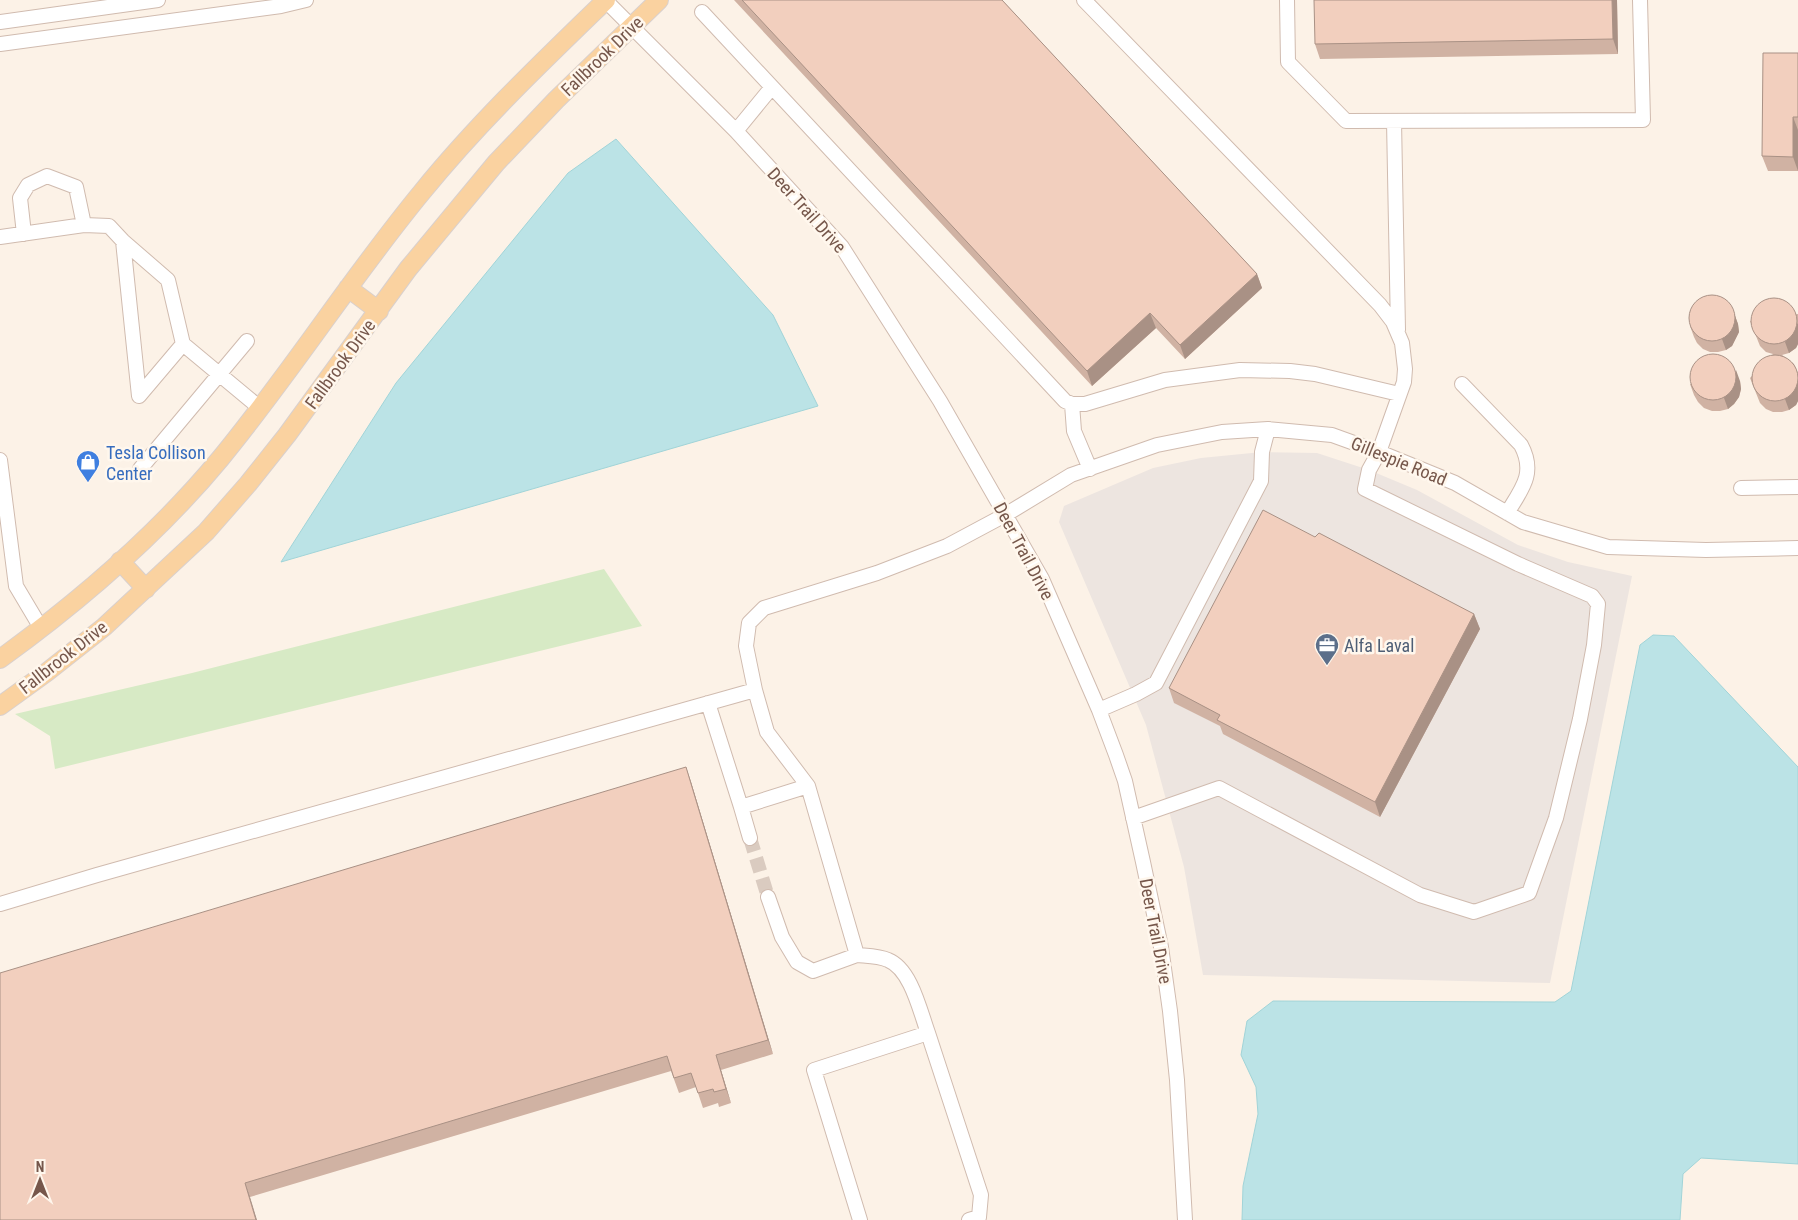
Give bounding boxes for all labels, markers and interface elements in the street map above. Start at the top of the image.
street label: Fallbrook Drive [557,12,647,100]
street label: Deer Trail Drive [763,163,851,257]
street label: Fallbrook Drive [300,315,380,413]
street label: Gillespie Road [1348,432,1450,490]
place label: Tesla Collison Center [106,442,206,484]
shop icon: Tesla Collison Center [75,449,101,483]
street label: Deer Trail Drive [990,499,1058,603]
street label: Fallbrook Drive [15,616,111,698]
office icon: Alfa Laval [1314,632,1340,666]
place label: Alfa Laval [1344,635,1414,656]
street label: Deer Trail Drive [1135,876,1177,986]
north arrow [15,1155,65,1205]
text: N [36,1159,44,1175]

